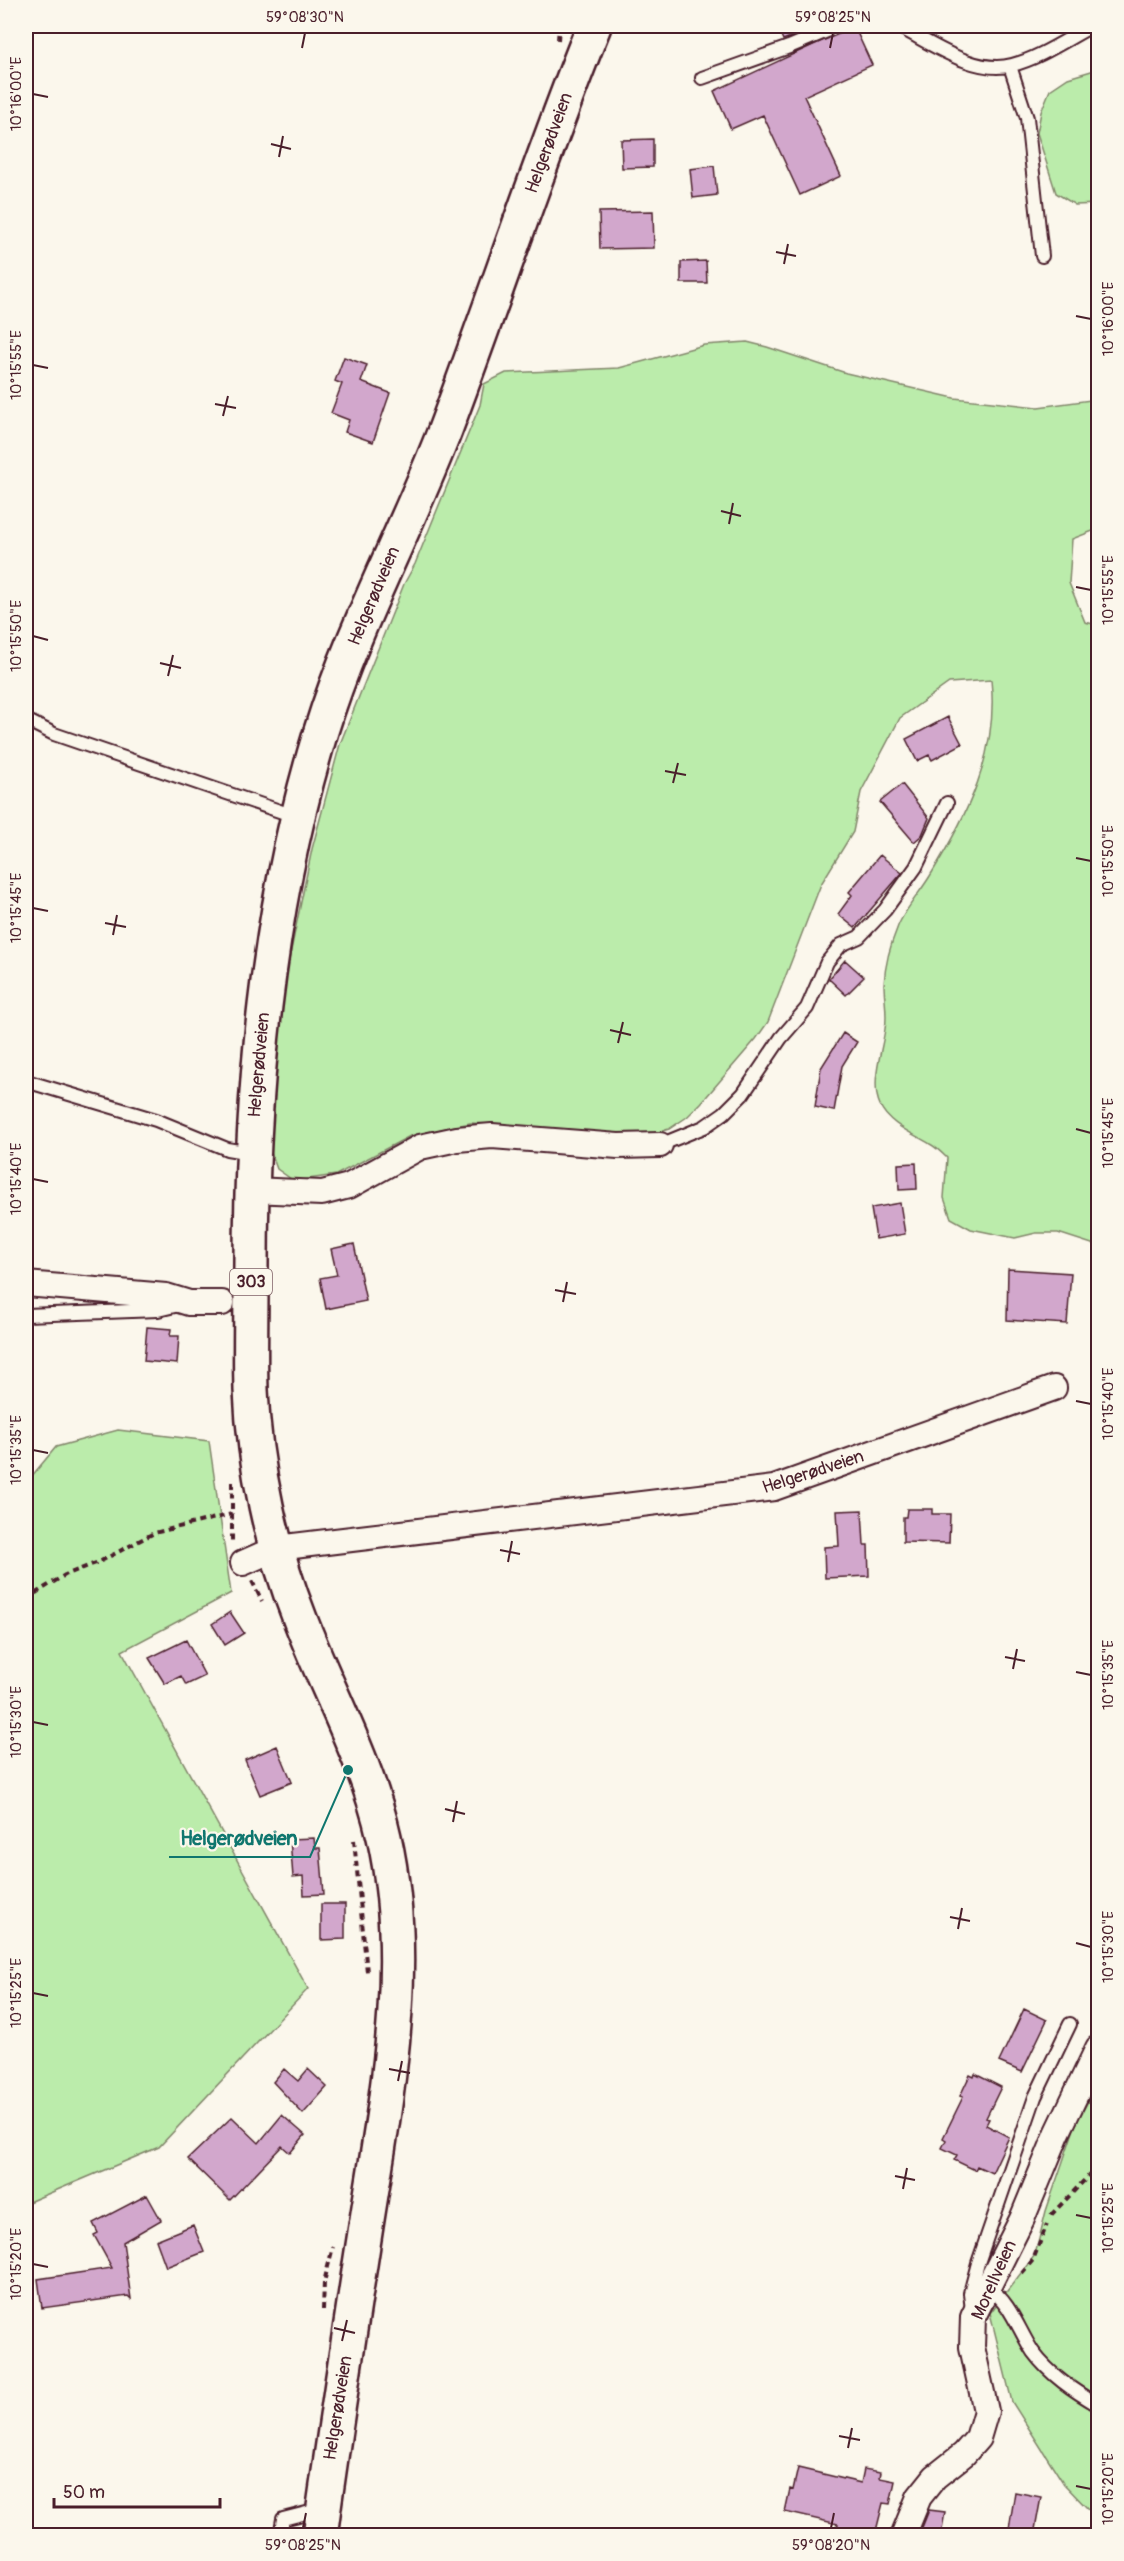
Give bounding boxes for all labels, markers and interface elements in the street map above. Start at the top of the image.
text: 59°08'30"N [266,8,344,27]
text: 59°08'25"N [795,8,871,27]
text: 10°16'00"E [7,56,26,131]
street label: Helgerødveien [520,89,578,197]
text: 10°16'00"E [1099,281,1118,356]
text: 10°15'55"E [7,330,26,400]
street label: Helgerødveien [343,543,405,649]
text: 10°15'55"E [1099,555,1118,625]
text: 10°15'50"E [7,600,26,672]
text: 10°15'50"E [1099,825,1118,897]
text: 10°15'45"E [7,873,26,943]
street label: Helgerødveien [243,1011,275,1119]
text: 10°15'45"E [1099,1098,1118,1168]
text: 10°15'40"E [7,1143,26,1215]
road number: 303 [230,1269,272,1295]
text: 10°15'40"E [1099,1368,1118,1440]
text: 10°15'35"E [7,1415,26,1485]
street label: Helgerødveien [759,1445,867,1499]
text: 10°15'35"E [1099,1640,1118,1710]
text: 10°15'30"E [7,1686,26,1758]
callout: Helgerødveien [169,1819,310,1857]
text: Helgerødveien [180,1826,298,1851]
text: 10°15'30"E [1099,1911,1118,1983]
text: 10°15'25"E [7,1958,26,2028]
text: 10°15'25"E [1099,2183,1118,2253]
text: 10°15'20"E [7,2228,26,2300]
street label: Morellveien [966,2236,1022,2324]
street label: Helgerødveien [318,2354,358,2462]
text: 10°15'20"E [1099,2453,1118,2525]
scale bar [54,2471,220,2509]
text: 50 m [63,2481,105,2504]
text: 59°08'25"N [265,2536,341,2555]
text: 59°08'20"N [792,2536,870,2555]

